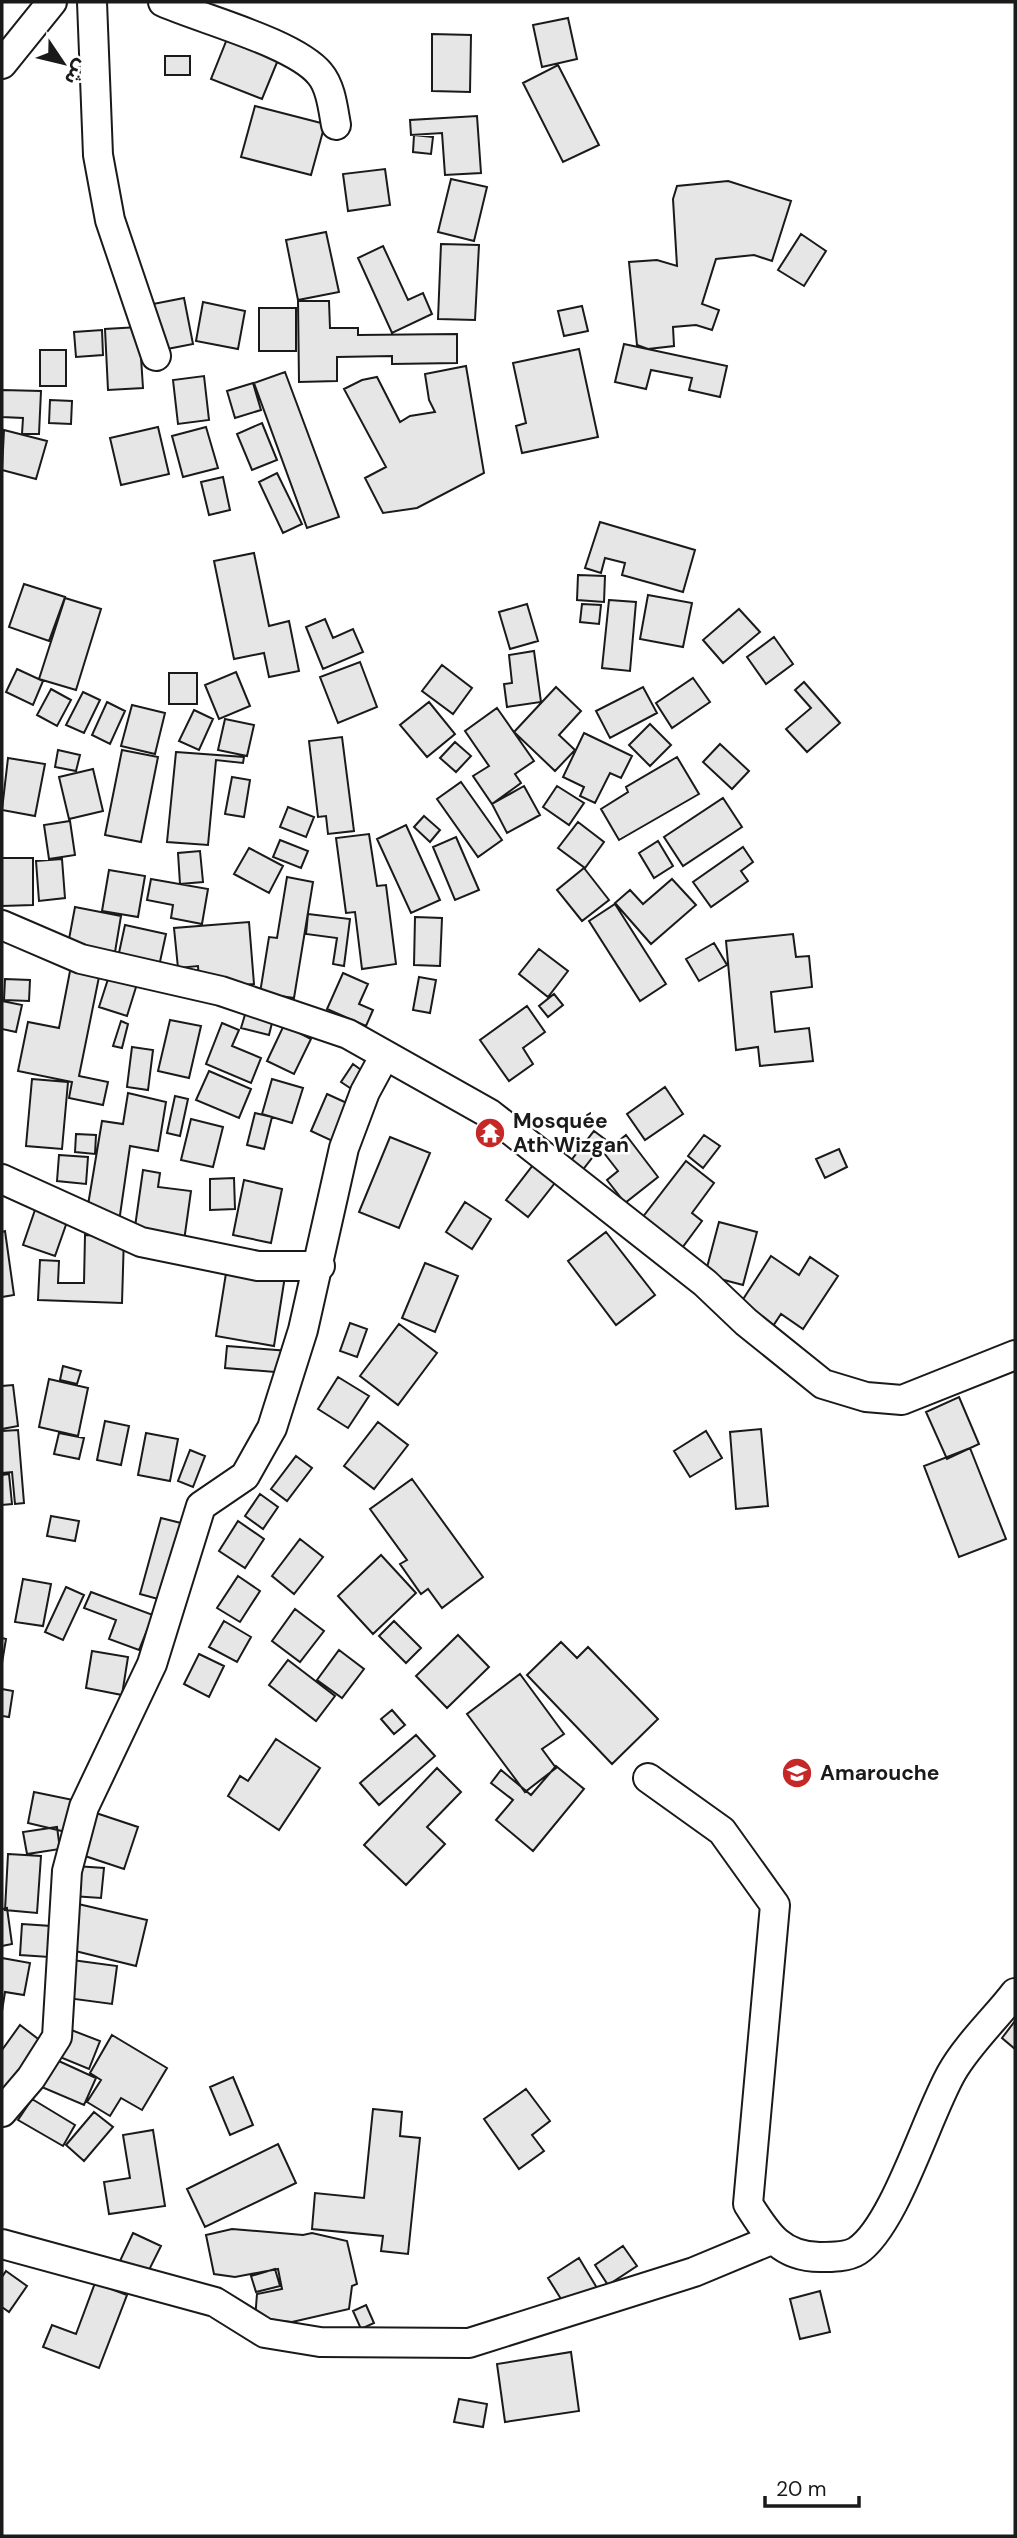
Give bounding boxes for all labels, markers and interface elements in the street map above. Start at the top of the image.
north arrow [28,28,98,98]
text: ش [59,55,94,90]
place label: Mosquée Ath Wizgan [513,1107,629,1159]
temple icon: Mosquée Ath Wizgan [473,1116,507,1150]
school or university icon: Amarouche [780,1756,814,1790]
place label: Amarouche [820,1759,940,1787]
scale bar [765,2464,860,2508]
text: 20 m [776,2475,827,2503]

